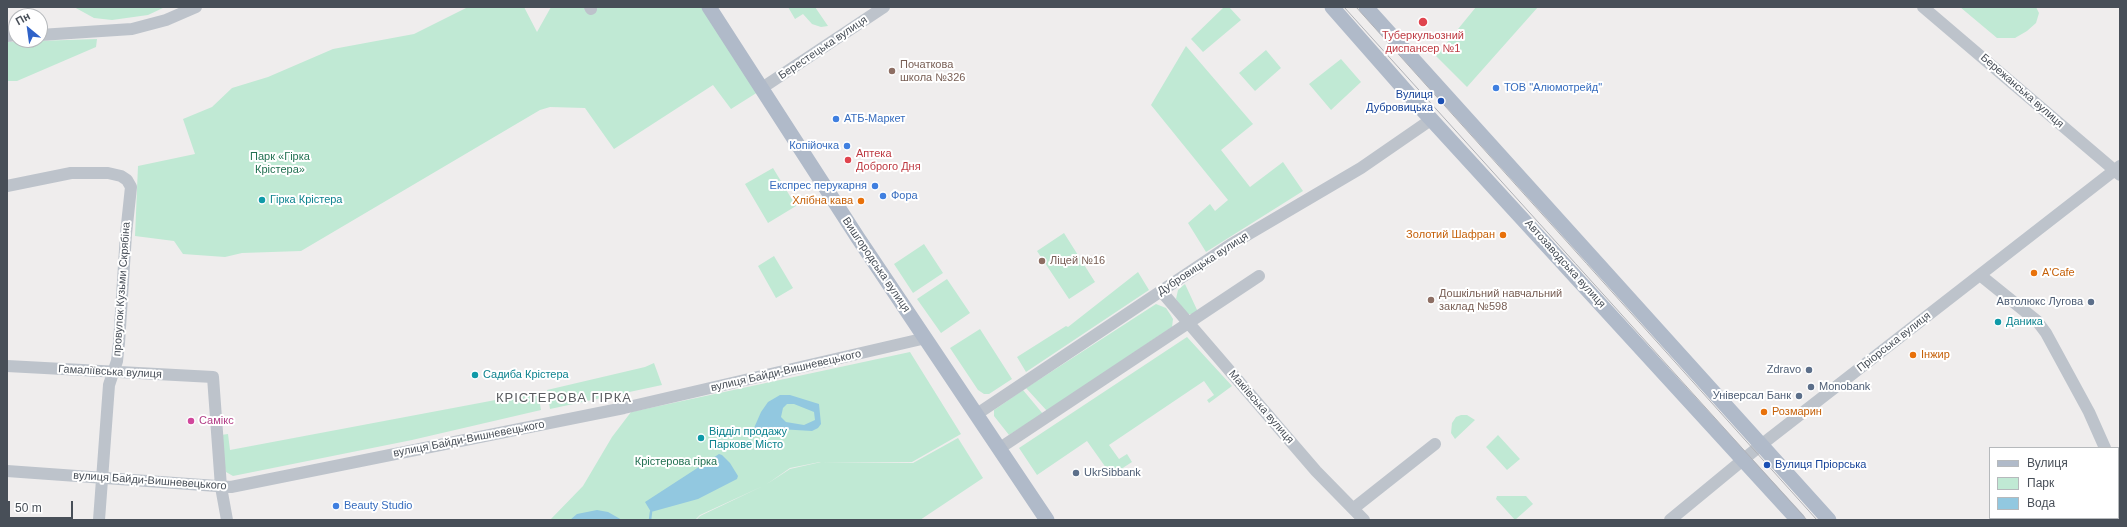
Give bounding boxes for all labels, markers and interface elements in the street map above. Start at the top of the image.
north arrow [8,8,48,48]
text: Пн [13,10,32,27]
street label: Берестецька вулиця [776,13,870,83]
marker: Туберкульозний диспансер №1 [1417,16,1429,28]
place label: Туберкульозний диспансер №1 [1382,29,1464,55]
street label: Бережанська вулиця [1978,51,2066,131]
place label: Початкова школа №326 [900,58,965,84]
marker: Початкова школа №326 [887,66,897,76]
place label: ТОВ "Алюмотрейд" [1504,81,1602,95]
marker: ТОВ "Алюмотрейд" [1491,83,1501,93]
place label: Вулиця Дубровицька [1366,88,1433,114]
marker: Вулиця Дубровицька [1436,96,1446,106]
place label: АТБ-Маркет [844,112,905,126]
marker: АТБ-Маркет [831,114,841,124]
place label: Копійочка [789,139,839,153]
marker: Копійочка [842,141,852,151]
place label: Аптека Доброго Дня [856,147,921,173]
park label: Парк «Гірка Крістера» [250,150,310,176]
marker: Аптека Доброго Дня [843,155,853,165]
place label: Експрес перукарня [770,179,867,193]
marker: Експрес перукарня [870,181,880,191]
place label: Фора [891,189,918,203]
marker: Фора [878,191,888,201]
place label: Гірка Крістера [270,193,342,207]
place label: Хлібна кава [792,194,853,208]
marker: Гірка Крістера [257,195,267,205]
marker: Хлібна кава [856,196,866,206]
street label: Вишгородська вулиця [839,215,913,315]
street label: Автозаводська вулиця [1522,217,1608,311]
street label: провулок Кузьми Скрябіна [111,221,133,357]
place label: Золотий Шафран [1406,228,1495,242]
street label: Дубровицька вулиця [1155,230,1251,298]
marker: Золотий Шафран [1498,230,1508,240]
place label: Ліцей №16 [1050,254,1105,268]
marker: Ліцей №16 [1037,256,1047,266]
place label: A'Cafe [2042,266,2075,280]
marker: A'Cafe [2029,268,2039,278]
place label: Дошкільний навчальний заклад №598 [1439,287,1562,313]
marker: Дошкільний навчальний заклад №598 [1426,295,1436,305]
place label: Автолюкс Лугова [1997,295,2083,309]
marker: Автолюкс Лугова [2086,297,2096,307]
street label: Пріорська вулиця [1855,309,1933,375]
place label: Даника [2006,315,2043,329]
marker: Даника [1993,317,2003,327]
street label: вулиця Байди-Вишневецького [710,347,862,395]
place label: Інжир [1921,348,1950,362]
marker: Інжир [1908,350,1918,360]
street label: Гамаліївська вулиця [58,363,162,381]
place label: Zdravo [1767,363,1801,377]
marker: Zdravo [1804,365,1814,375]
place label: Садиба Крістера [483,368,569,382]
street label: Макіївська вулиця [1226,368,1296,446]
marker: Садиба Крістера [470,370,480,380]
place label: Monobank [1819,380,1870,394]
marker: Monobank [1806,382,1816,392]
place label: Універсал Банк [1713,389,1791,403]
district label: КРІСТЕРОВА ГІРКА [496,390,632,406]
marker: Універсал Банк [1794,391,1804,401]
place label: Розмарин [1772,405,1822,419]
marker: Розмарин [1759,407,1769,417]
place label: Самікс [199,414,234,428]
marker: Самікс [186,416,196,426]
street label: вулиця Байди-Вишневецького [392,418,546,460]
place label: Відділ продажу Паркове Місто [709,425,787,451]
marker: Відділ продажу Паркове Місто [696,433,706,443]
legend [1989,447,2119,519]
park label: Крістерова гірка [635,455,717,469]
text: Вулиця [2027,456,2068,470]
place label: Вулиця Пріорська [1775,458,1866,472]
marker: Вулиця Пріорська [1762,460,1772,470]
place label: UkrSibbank [1084,466,1141,480]
marker: UkrSibbank [1071,468,1081,478]
street label: вулиця Байди-Вишневецького [73,469,227,493]
text: Парк [2027,476,2054,490]
scale bar [10,493,75,519]
text: Вода [2027,496,2055,510]
place label: Beauty Studio [344,499,412,513]
text: 50 m [15,501,42,515]
marker: Beauty Studio [331,501,341,511]

